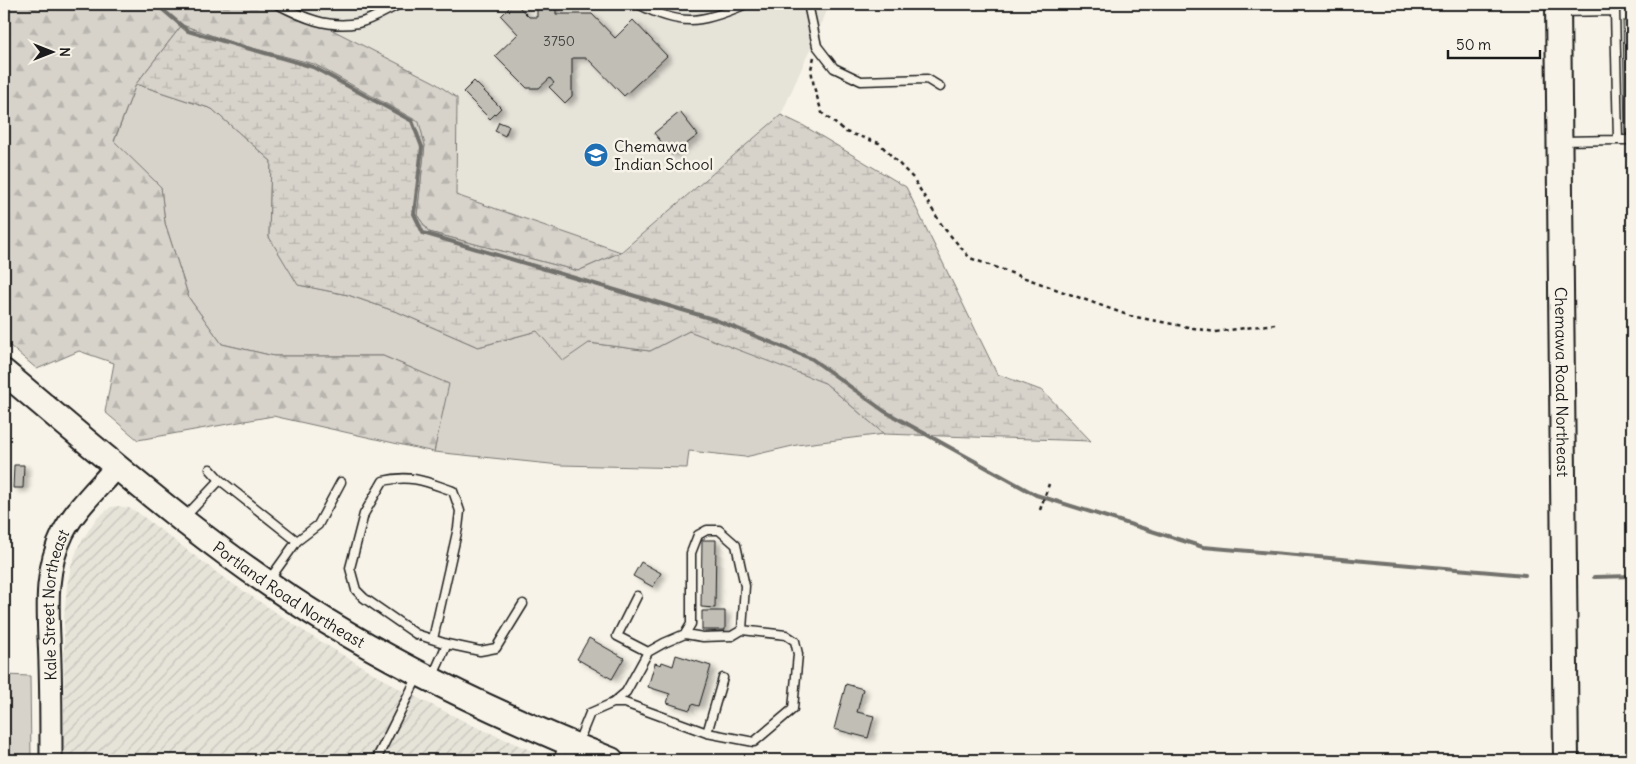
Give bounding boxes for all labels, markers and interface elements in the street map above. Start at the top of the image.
north arrow [28,28,78,78]
scale bar [1448,28,1541,60]
house number: 3750 [543,32,575,50]
text: 50 m [1456,35,1491,54]
text: N [56,47,74,57]
place label: Chemawa Indian School [614,136,713,174]
school or university icon: Chemawa Indian School [583,142,609,168]
street label: Chemawa Road Northeast [1551,287,1573,478]
street label: Kale Street Northeast [38,525,74,681]
street label: Portland Road Northeast [209,537,369,652]

